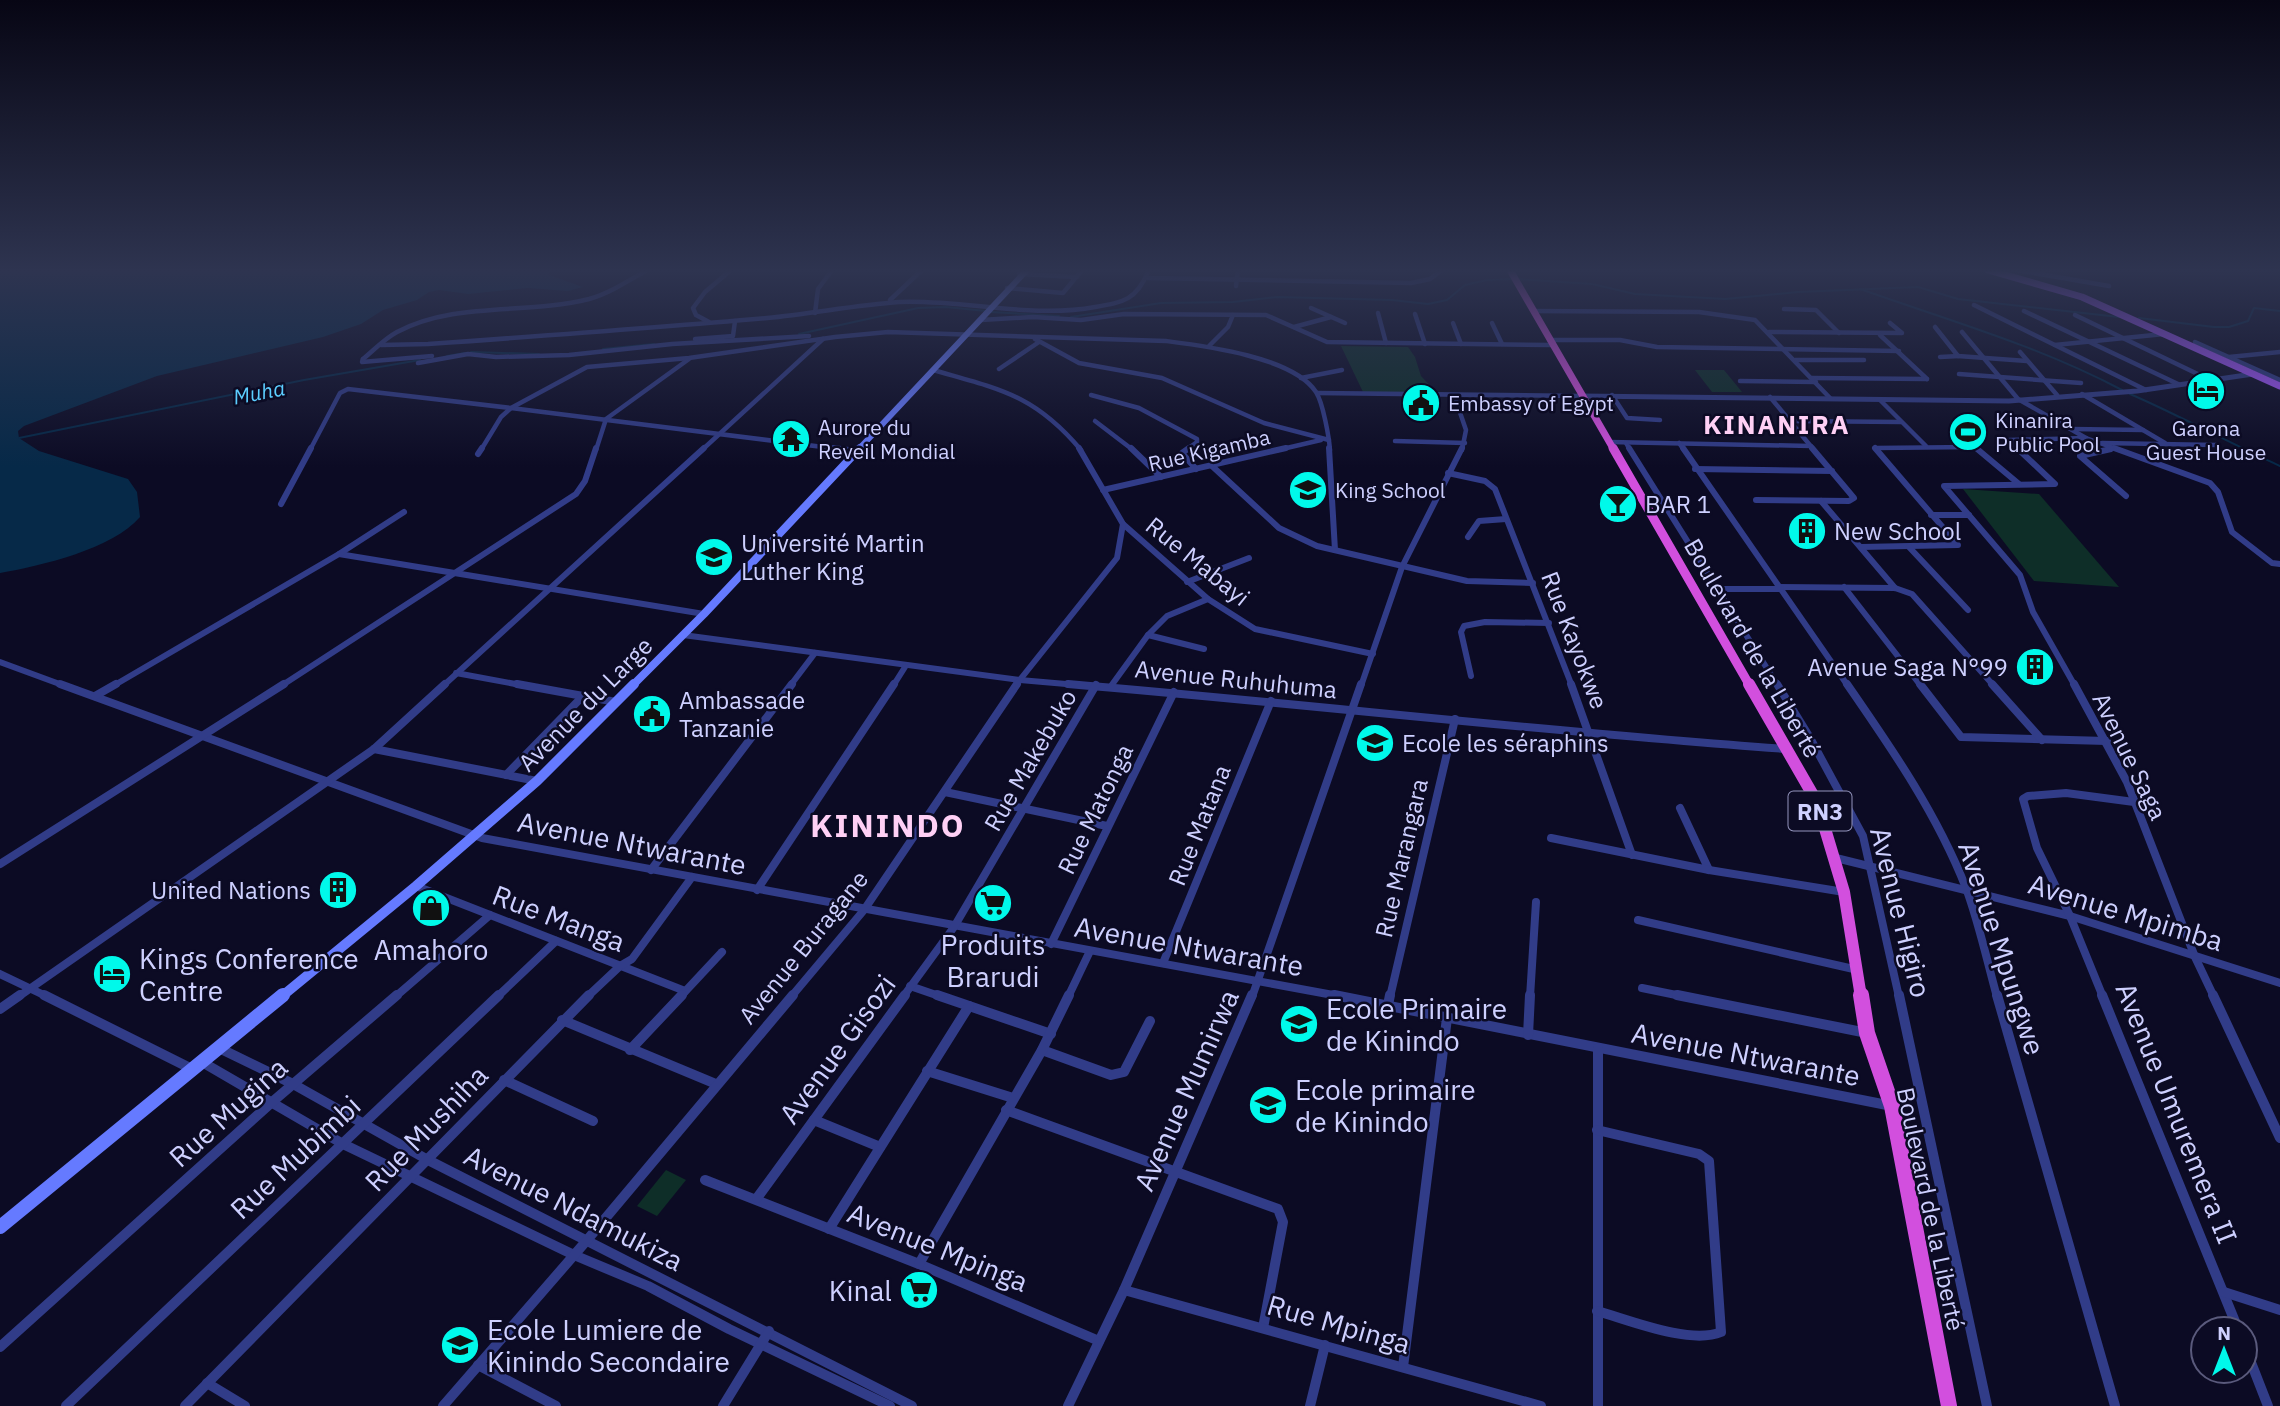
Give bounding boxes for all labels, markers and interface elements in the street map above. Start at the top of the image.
hotel icon: Garona Guest House [2185,370,2227,412]
water label: Muha [231,373,287,411]
public building icon: Embassy of Egypt [1400,382,1442,424]
place label: Embassy of Egypt [1448,389,1614,417]
place label: Kinanira Public Pool [1995,406,2100,458]
district label: KINANIRA [1703,407,1851,441]
sports icon: Kinanira Public Pool [1947,411,1989,453]
place label: Aurore du Reveil Mondial [818,413,955,465]
place label: Garona Guest House [2146,414,2266,466]
temple icon: Aurore du Reveil Mondial [770,418,812,460]
street label: Rue Kigamba [1145,422,1273,478]
school or university icon: King School [1287,469,1329,511]
place label: King School [1335,476,1446,504]
bar icon: BAR 1 [1597,483,1639,525]
place label: BAR 1 [1645,488,1711,520]
street label: Rue Mabayi [1139,509,1257,613]
building icon: New School [1786,510,1828,552]
place label: New School [1834,515,1961,547]
place label: Université Martin Luther King [741,527,925,587]
street label: Boulevard de la Liberté [1677,533,1829,763]
school or university icon: Université Martin Luther King [693,536,735,578]
street label: Rue Kayokwe [1534,567,1616,713]
street label: Avenue du Large [511,630,659,778]
building icon: Avenue Saga N°99 [2014,646,2056,688]
place label: Avenue Saga N°99 [1807,651,2008,683]
street label: Avenue Ruhuhuma [1133,652,1339,706]
street label: Rue Makebuko [976,683,1084,837]
place label: Ambassade Tanzanie [679,684,805,744]
street label: Avenue Saga [2085,687,2175,825]
public building icon: Ambassade Tanzanie [631,693,673,735]
school or university icon: Ecole les séraphins [1354,722,1396,764]
place label: Ecole les séraphins [1402,727,1609,759]
street label: Rue Matonga [1050,738,1140,879]
street label: Rue Matana [1160,760,1238,890]
street label: Rue Marangara [1367,775,1435,941]
road number: RN3 [1788,792,1852,831]
street label: Avenue Ntwarante [515,803,749,883]
district label: KININDO [810,804,966,846]
street label: Avenue Higiro [1862,823,1940,1001]
street label: Avenue Mpungwe [1950,836,2054,1060]
street label: Avenue Buragane [731,864,875,1030]
street label: Avenue Mpimba [2024,865,2228,959]
building icon: United Nations [317,869,359,911]
place label: United Nations [151,874,311,906]
street label: Rue Manga [487,876,631,960]
supermarket icon: Produits Brarudi [972,882,1014,924]
shop icon: Amahoro [410,887,452,929]
street label: Avenue Ntwarante [1072,908,1306,984]
place label: Produits Brarudi [940,926,1046,995]
place label: Amahoro [374,931,488,968]
place label: Kings Conference Centre [139,940,359,1009]
hotel icon: Kings Conference Centre [91,953,133,995]
street label: Avenue Gisozi [770,967,904,1131]
street label: Avenue Umuremera II [2108,977,2246,1249]
street label: Avenue Mumirwa [1125,983,1247,1197]
place label: Ecole Primaire de Kinindo [1326,990,1507,1059]
school or university icon: Ecole Primaire de Kinindo [1278,1003,1320,1045]
street label: Avenue Ntwarante [1629,1014,1863,1094]
street label: Rue Mugina [161,1049,295,1175]
street label: Rue Mushiha [356,1057,496,1199]
place label: Ecole primaire de Kinindo [1295,1071,1476,1140]
school or university icon: Ecole primaire de Kinindo [1247,1084,1289,1126]
street label: Boulevard de la Liberté [1890,1084,1972,1334]
street label: Rue Mubimbi [222,1087,368,1227]
street label: Avenue Ndamukiza [458,1137,690,1279]
street label: Avenue Mpinga [842,1194,1034,1300]
supermarket icon: Kinal [898,1269,940,1311]
place label: Kinal [829,1272,892,1309]
street label: Rue Mpinga [1263,1286,1415,1362]
place label: Ecole Lumiere de Kinindo Secondaire [487,1311,730,1380]
north arrow [2189,1315,2259,1385]
text: N [2217,1321,2231,1345]
school or university icon: Ecole Lumiere de Kinindo Secondaire [439,1324,481,1366]

